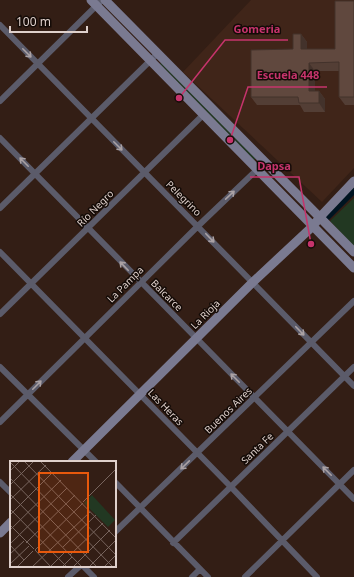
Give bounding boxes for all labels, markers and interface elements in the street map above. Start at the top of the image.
scale bar [10,8,87,34]
text: 100 m [16,13,51,30]
callout: Gomeria [225,17,288,40]
text: Gomeria [234,21,280,36]
one-way arrow [22,48,32,57]
callout: Escuela 448 [248,64,327,87]
text: Escuela 448 [257,67,319,82]
one-way arrow [113,141,123,151]
callout: Dapsa [250,154,299,177]
one-way arrow [19,157,29,167]
text: Dapsa [257,158,291,173]
street label: Pelegrino [163,177,205,219]
street label: Río Negro [73,186,117,230]
one-way arrow [225,191,235,200]
one-way arrow [205,233,215,243]
one-way arrow [120,261,129,271]
street label: La Pampa [104,263,146,305]
street label: Balcarce [148,276,186,314]
street label: La Rioja [187,296,223,332]
one-way arrow [295,326,305,336]
one-way arrow [230,373,240,383]
one-way arrow [33,380,42,390]
street label: Buenos Aires [201,384,255,436]
street label: Las Heras [145,386,187,428]
street label: Santa Fe [238,429,276,467]
one-way arrow [180,460,190,469]
inset map [10,461,116,567]
one-way arrow [322,466,332,476]

